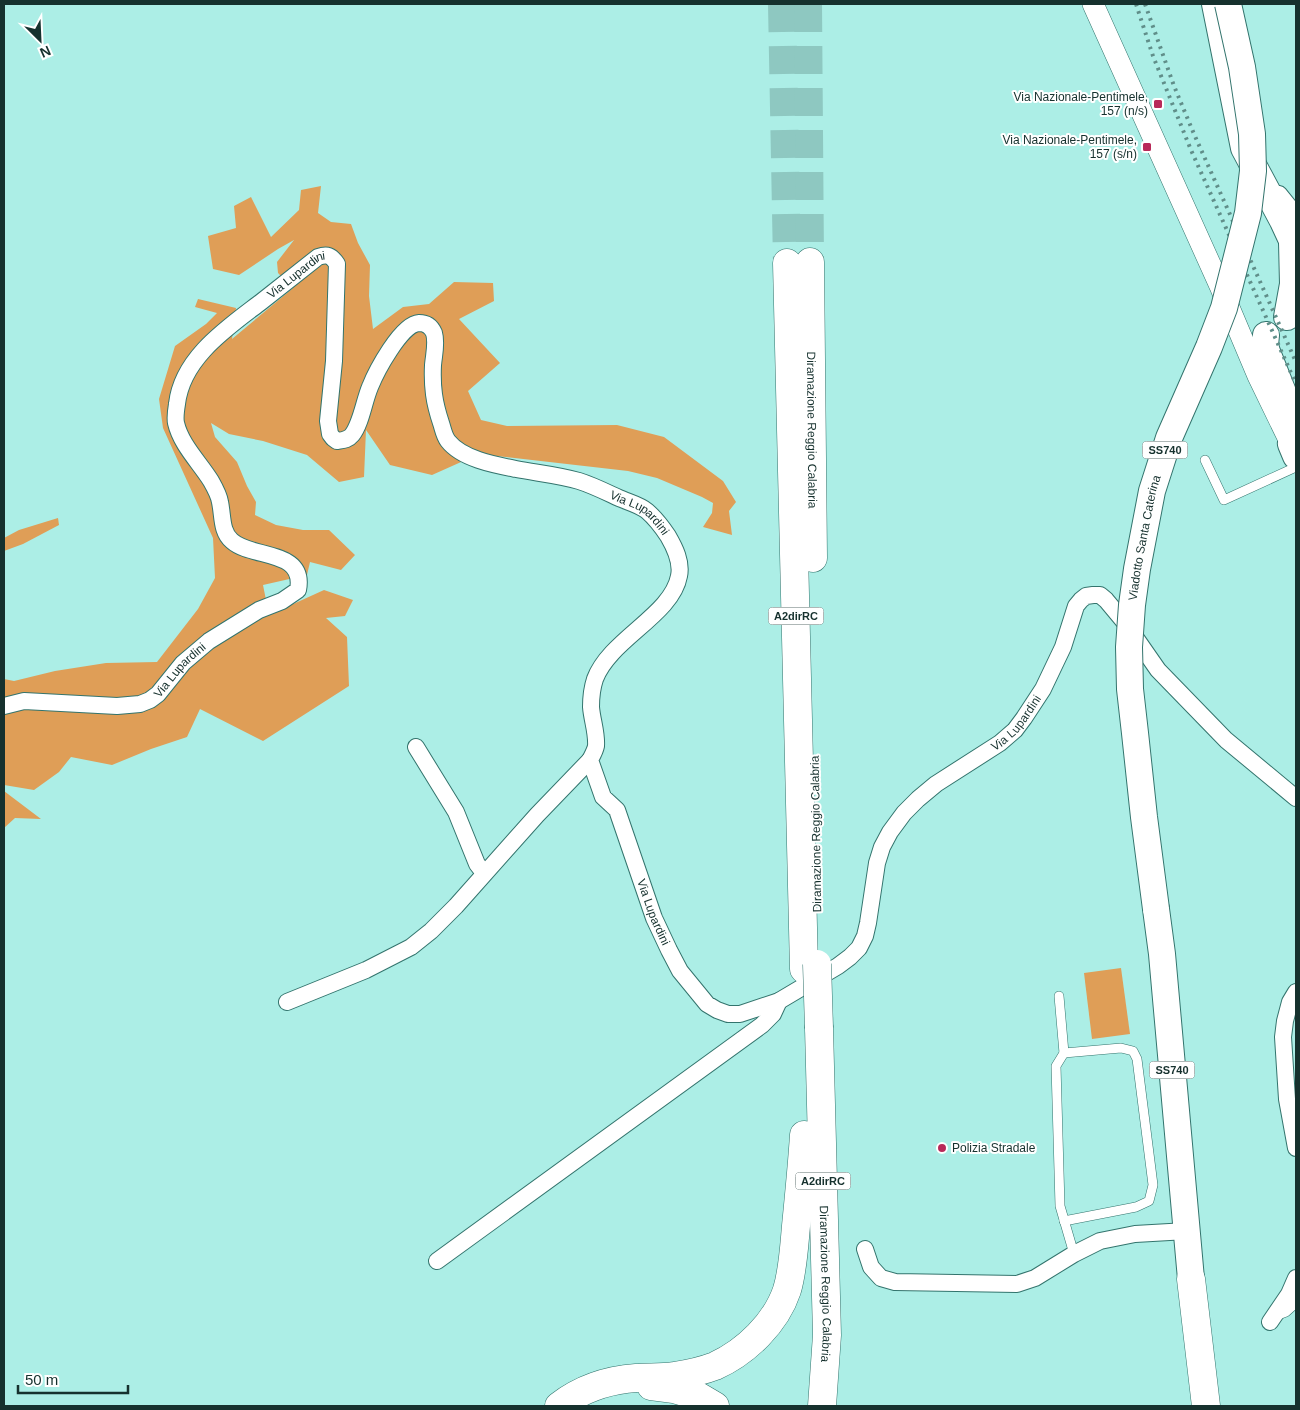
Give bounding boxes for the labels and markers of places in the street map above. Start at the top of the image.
place label: Via Nazionale-Pentimele, 157 (n/s) [1013,90,1148,118]
marker: Via Nazionale-Pentimele, 157 (n/s) [1152,98,1164,110]
place label: Via Nazionale-Pentimele, 157 (s/n) [1002,133,1137,161]
marker: Via Nazionale-Pentimele, 157 (s/n) [1141,141,1153,153]
place label: Polizia Stradale [952,1141,1036,1155]
marker: Polizia Stradale [936,1142,948,1154]

